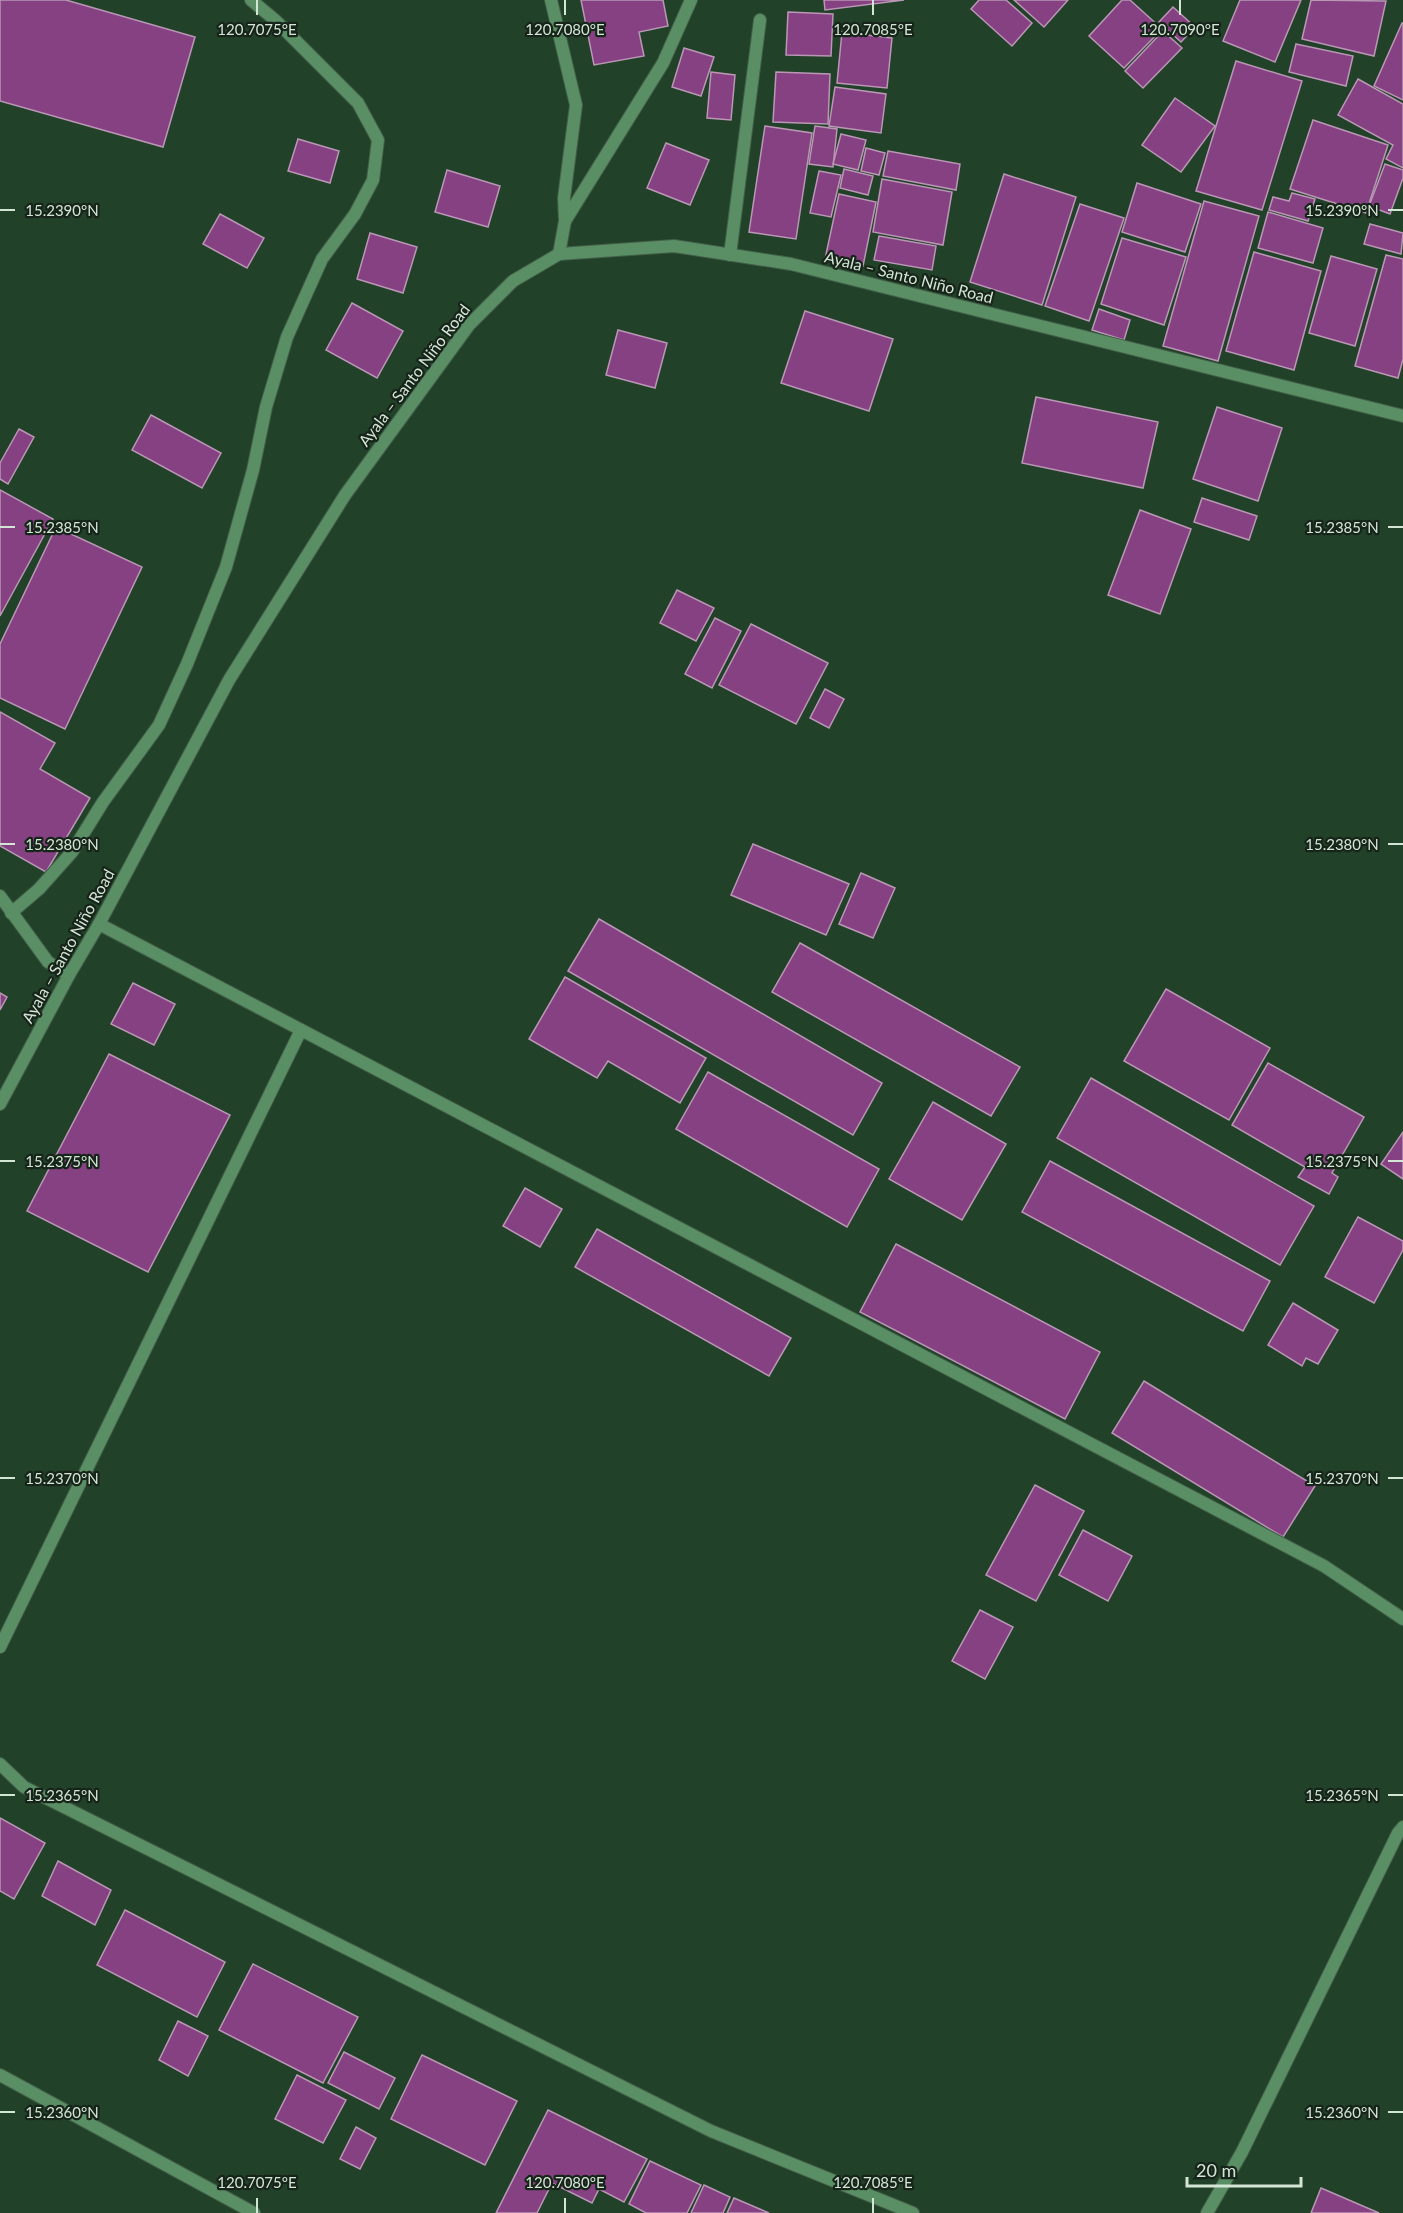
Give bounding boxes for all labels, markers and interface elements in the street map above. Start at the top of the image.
text: 120.7075°E [217,20,297,38]
text: 120.7080°E [525,20,605,38]
text: 120.7085°E [833,20,913,38]
text: 120.7090°E [1140,20,1220,38]
text: 15.2390°N [25,201,99,219]
text: 15.2390°N [1305,201,1379,219]
street label: Ayala – Santo Niño Road [823,246,995,307]
street label: Ayala – Santo Niño Road [354,300,473,450]
text: 15.2385°N [25,518,99,536]
text: 15.2385°N [1305,518,1379,536]
text: 15.2380°N [25,835,99,853]
text: 15.2380°N [1305,835,1379,853]
street label: Ayala – Santo Niño Road [17,865,118,1026]
text: 15.2375°N [25,1152,99,1170]
text: 15.2375°N [1305,1152,1379,1170]
text: 15.2370°N [25,1469,99,1487]
text: 15.2370°N [1305,1469,1379,1487]
text: 15.2365°N [25,1786,99,1804]
text: 15.2365°N [1305,1786,1379,1804]
text: 15.2360°N [25,2103,99,2121]
text: 15.2360°N [1305,2103,1379,2121]
scale bar [1187,2150,1301,2188]
text: 20 m [1196,2159,1236,2181]
text: 120.7075°E [217,2173,297,2191]
text: 120.7080°E [525,2173,605,2191]
text: 120.7085°E [833,2173,913,2191]

